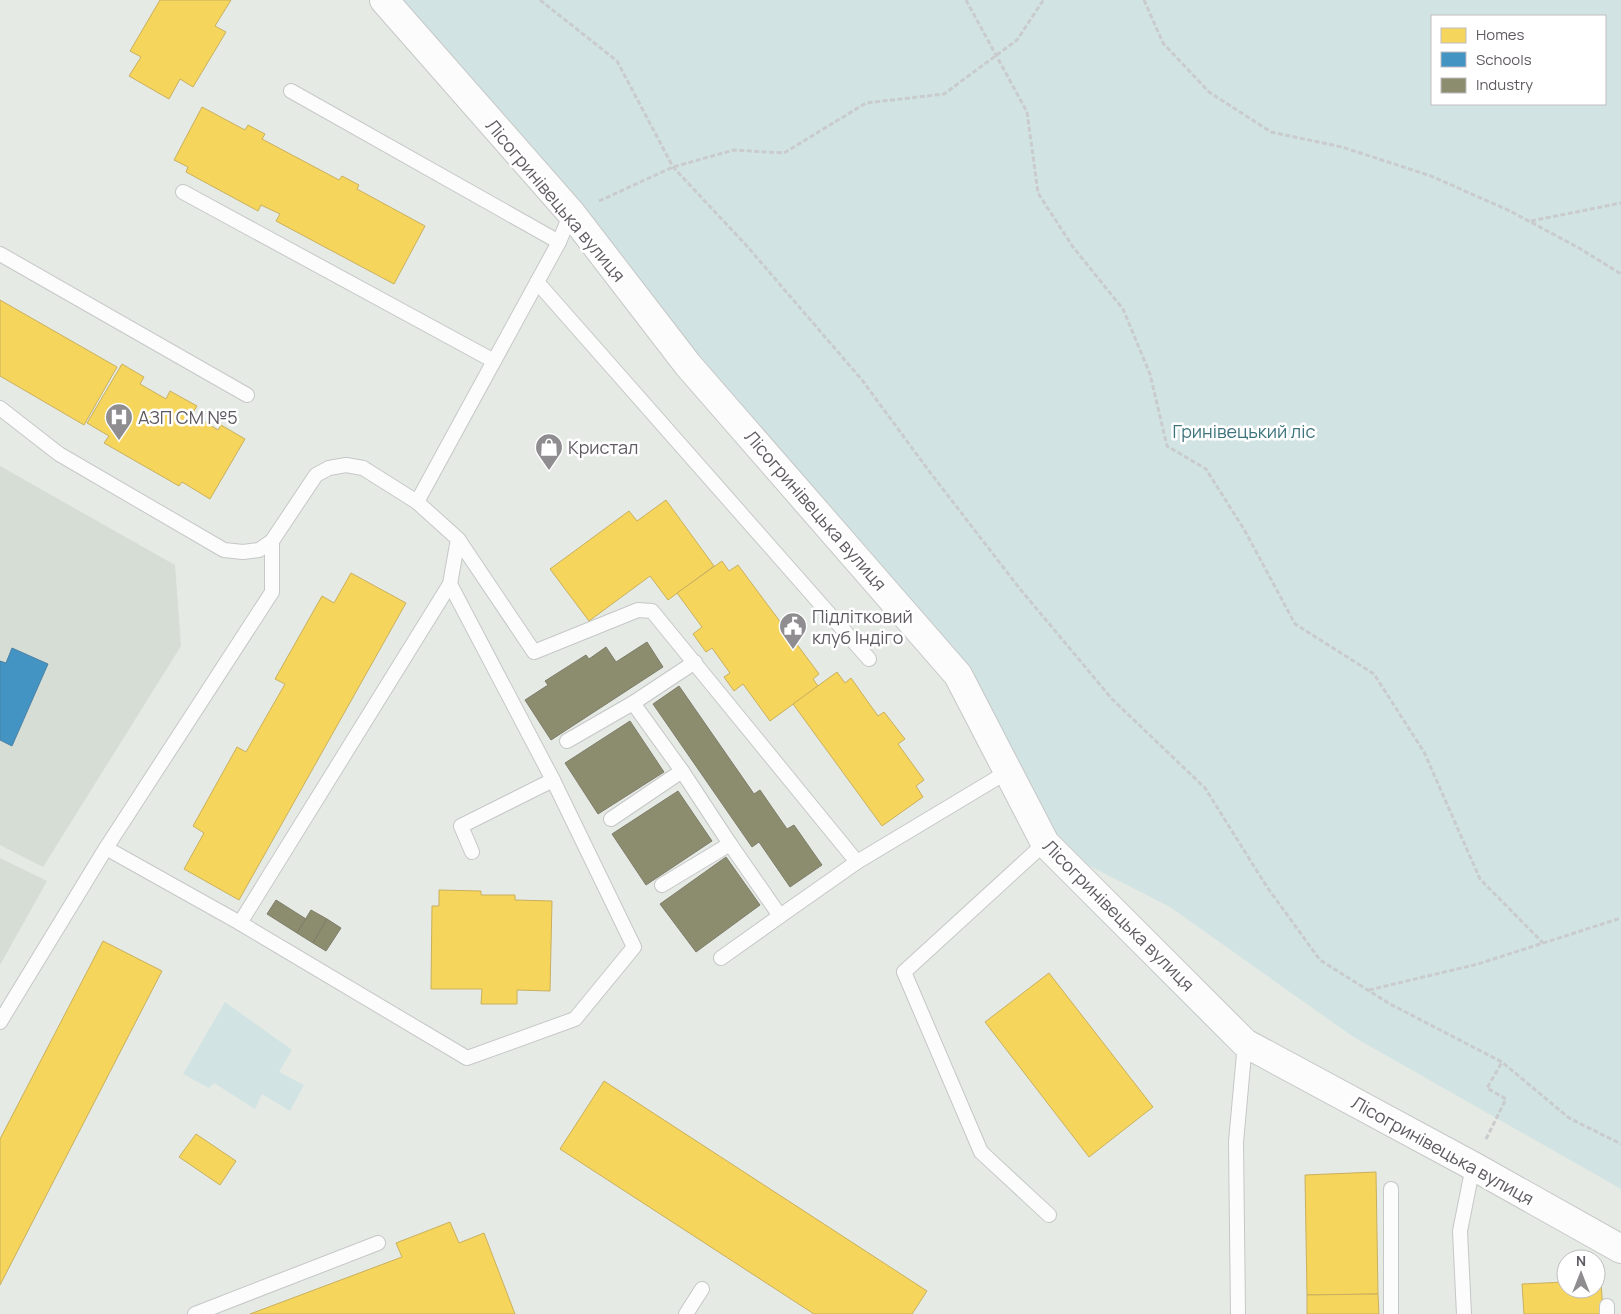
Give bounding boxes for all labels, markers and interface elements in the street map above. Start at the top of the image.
legend [1431,15,1606,105]
text: Homes [1476,24,1525,45]
text: Schools [1476,49,1532,70]
text: Industry [1476,74,1533,95]
street label: Лісогринівецька вулиця [481,114,631,286]
hospital icon: АЗП СМ №5 [104,402,134,441]
place label: АЗП СМ №5 [138,405,238,429]
park label: Гринівецький ліс [1173,419,1315,443]
street label: Лісогринівецька вулиця [740,425,892,595]
shop icon: Кристал [534,432,564,471]
place label: Кристал [568,435,638,459]
place label: Підлітковий клуб Індіго [812,604,913,649]
public building icon: Підлітковий клуб Індіго [778,611,808,650]
street label: Лісогринівецька вулиця [1038,834,1200,996]
street label: Лісогринівецька вулиця [1347,1090,1539,1210]
north arrow [1556,1249,1606,1299]
text: N [1576,1251,1586,1270]

